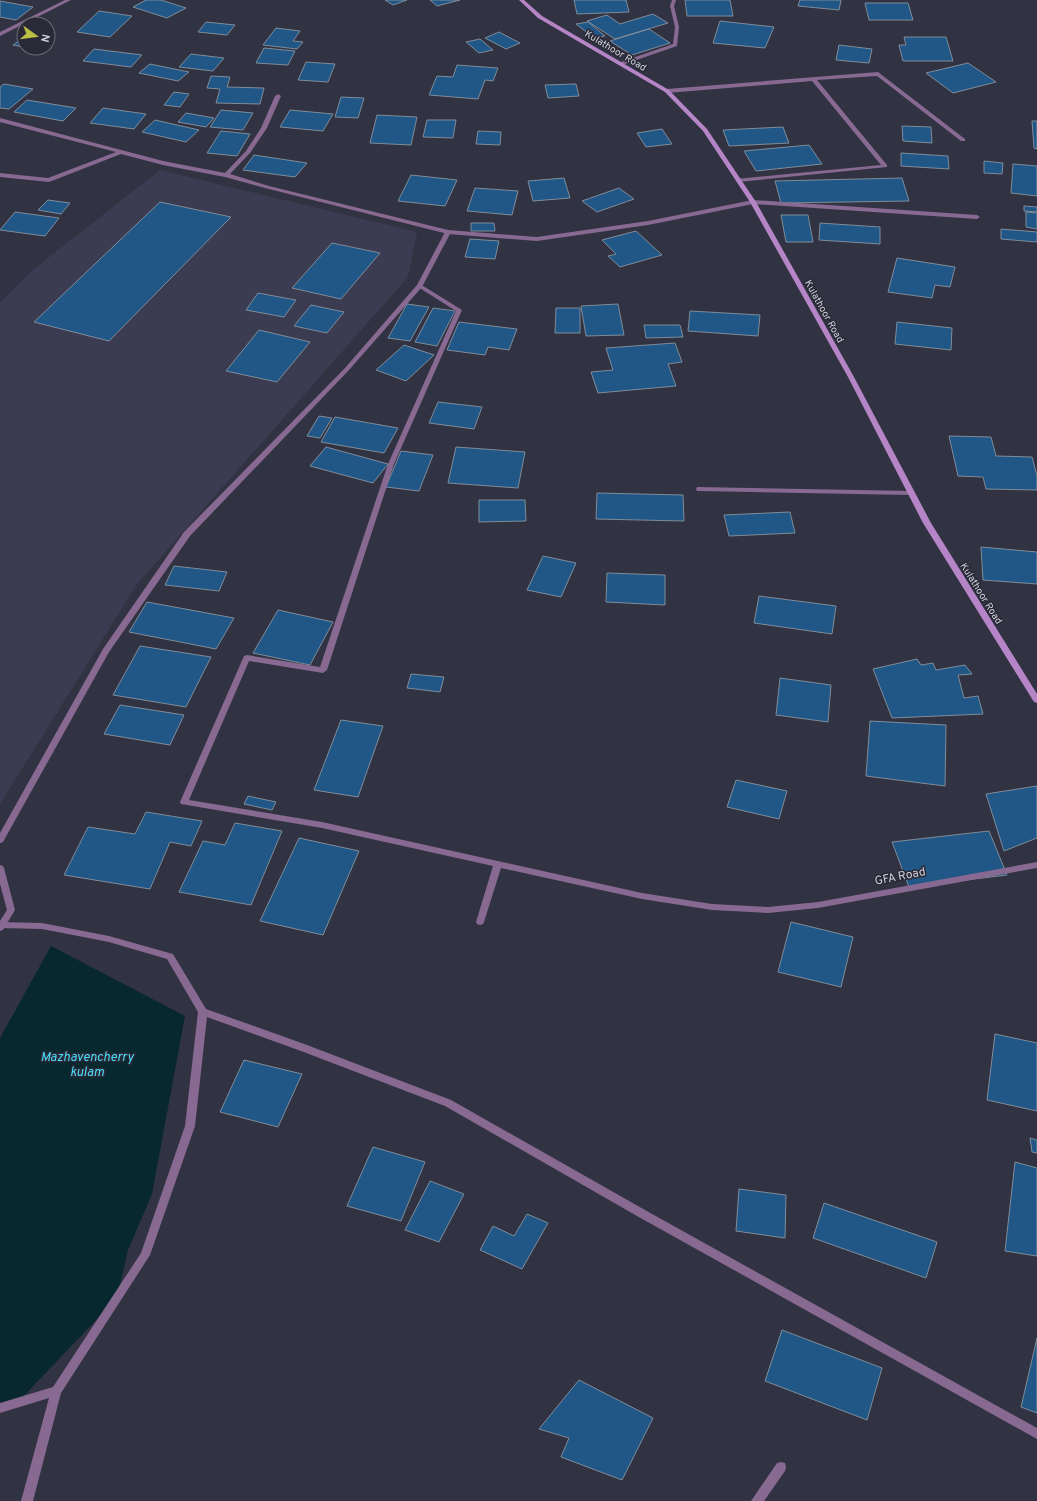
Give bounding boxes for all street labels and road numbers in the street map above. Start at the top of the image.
street label: Kulathoor Road [582,28,649,75]
street label: Kulathoor Road [801,278,846,345]
street label: Kulathoor Road [957,561,1005,627]
street label: GFA Road [873,864,927,890]

